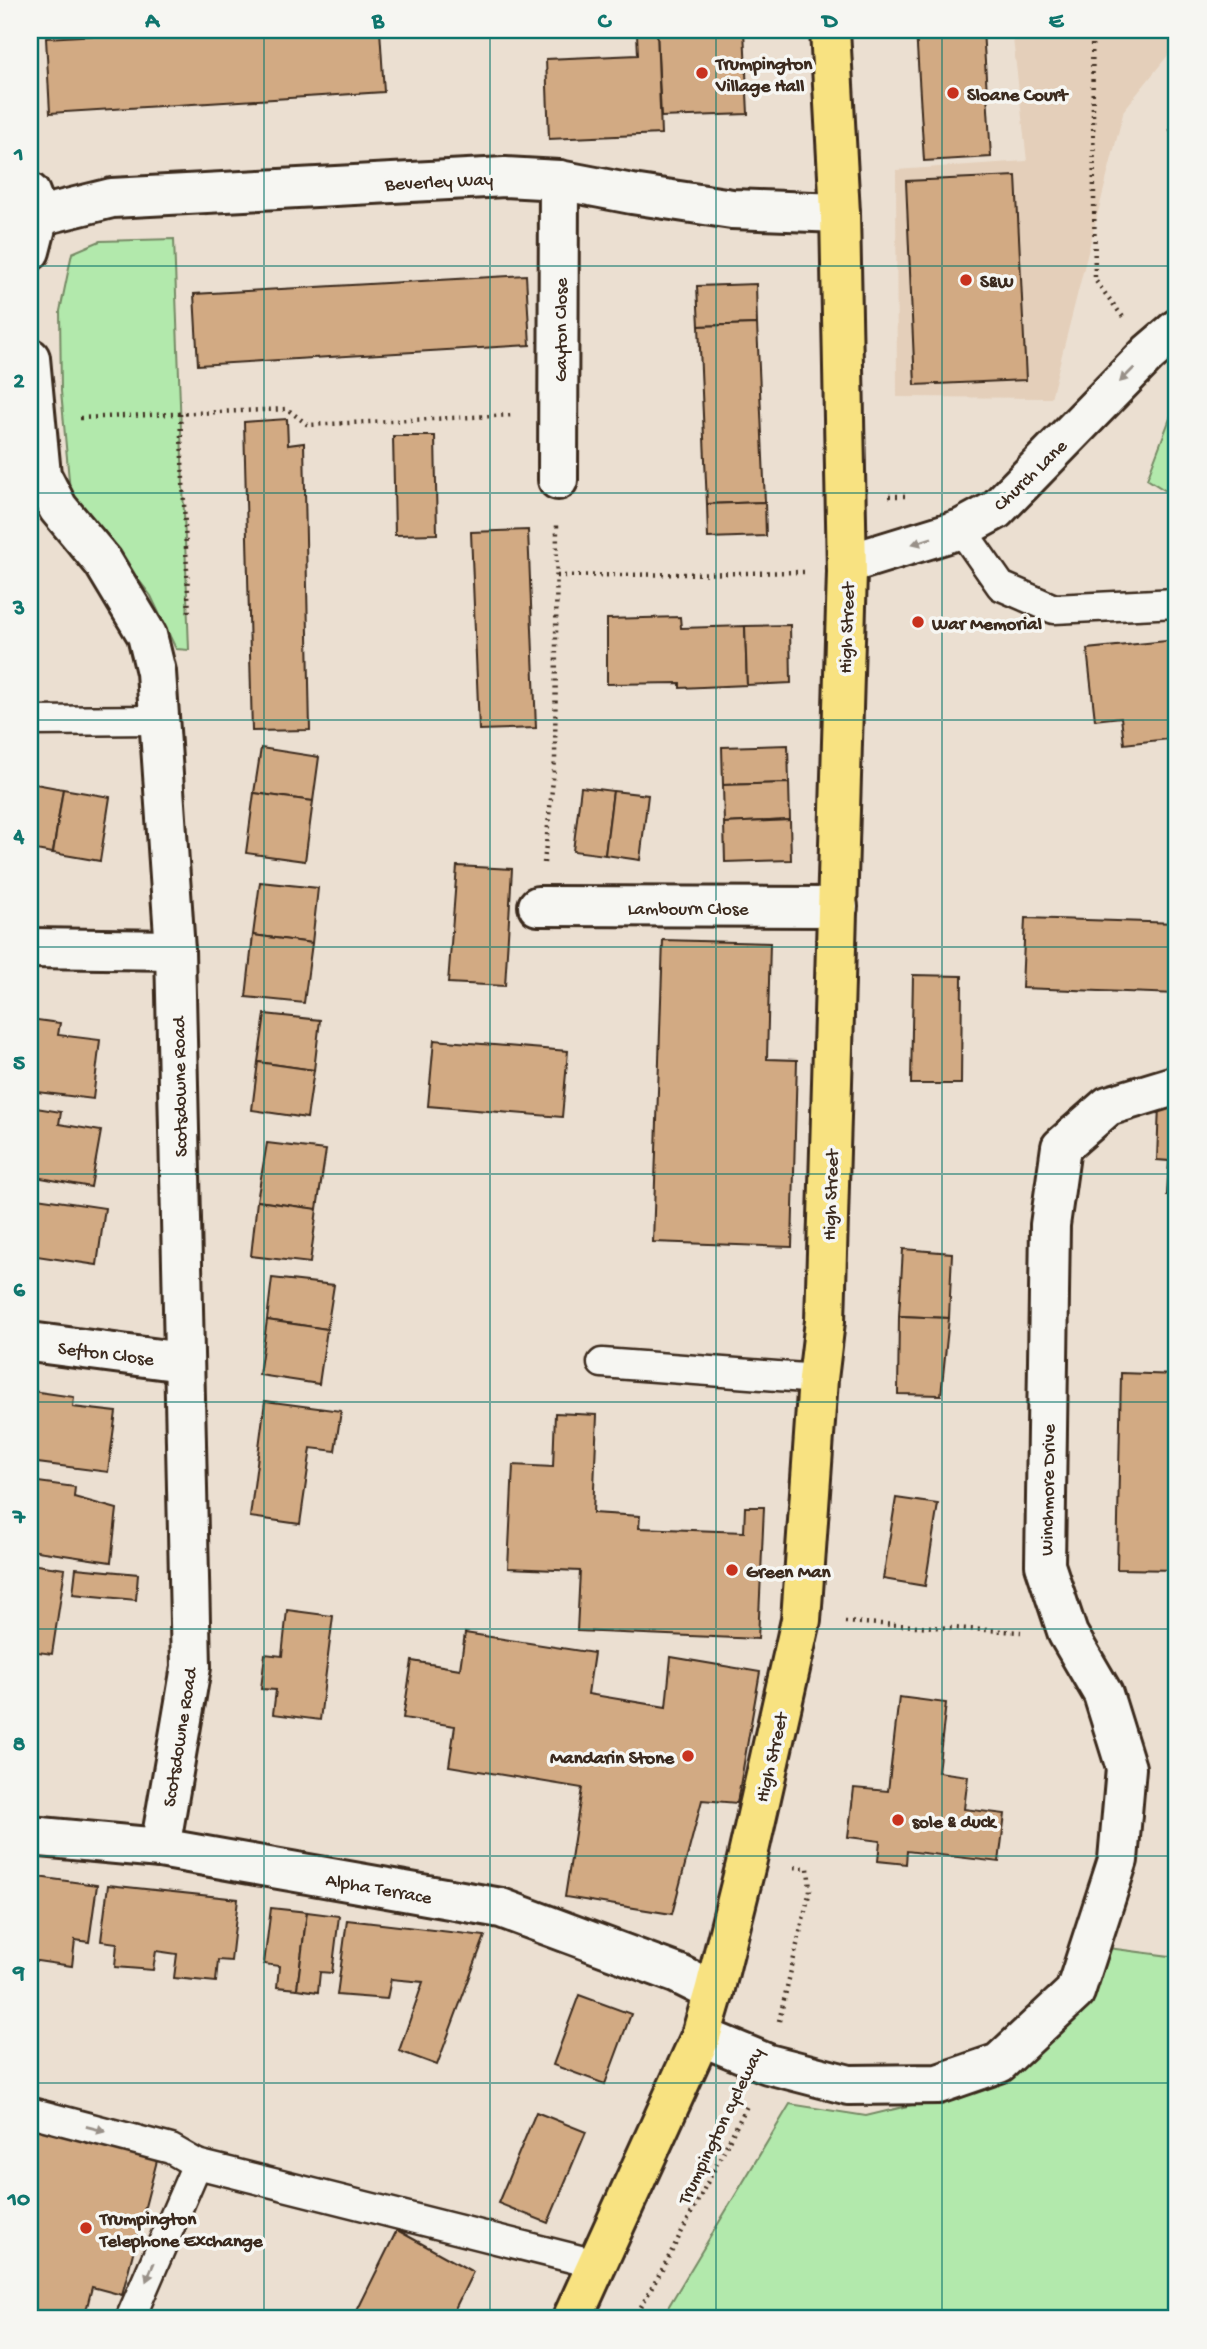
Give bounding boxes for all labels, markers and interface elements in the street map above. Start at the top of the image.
text: A [144,9,160,36]
text: B [371,9,385,36]
text: C [598,9,613,36]
text: D [821,9,839,36]
text: E [1049,9,1065,36]
place label: Trumpington Village Hall [714,54,813,99]
marker: Trumpington Village Hall [694,65,710,81]
marker: Sloane Court [945,85,961,101]
place label: Sloane Court [967,85,1070,108]
text: 1 [13,142,24,169]
street label: Beverley Way [383,169,495,198]
marker: S&W [958,272,974,288]
place label: S&W [980,272,1014,295]
street label: Gayton Close [551,278,574,382]
one-way arrow [1119,367,1135,383]
text: 2 [13,369,25,396]
street label: Church Lane [990,436,1073,517]
one-way arrow [911,536,932,546]
street label: High Street [835,580,862,674]
text: 3 [12,596,25,623]
marker: War Memorial [910,614,926,630]
place label: War Memorial [931,614,1042,637]
text: 4 [13,824,25,851]
street label: Lambourn Close [627,899,749,922]
street label: Scotsdowne Road [169,1015,194,1157]
text: 5 [13,1051,25,1078]
street label: High Street [819,1147,846,1241]
text: 6 [13,1278,26,1305]
street label: Sefton Close [56,1338,155,1373]
street label: Winchmore Drive [1037,1424,1062,1556]
text: 7 [12,1505,26,1532]
marker: Green Man [724,1562,740,1578]
place label: Green Man [746,1562,832,1585]
street label: Scotsdowne Road [159,1665,204,1809]
street label: High Street [752,1709,795,1805]
text: 8 [13,1732,26,1759]
place label: Mandarin Stone [550,1748,675,1771]
marker: Mandarin Stone [680,1748,696,1764]
marker: sole & duck [890,1812,906,1828]
place label: sole & duck [912,1812,998,1835]
street label: Alpha Terrace [324,1870,433,1911]
text: 9 [12,1960,25,1987]
street label: Trumpington cycleway [674,2044,770,2210]
one-way arrow [85,2124,107,2135]
text: 10 [7,2187,30,2214]
place label: Trumpington Telephone Exchange [98,2209,264,2254]
marker: Trumpington Telephone Exchange [78,2220,94,2236]
one-way arrow [145,2262,156,2283]

